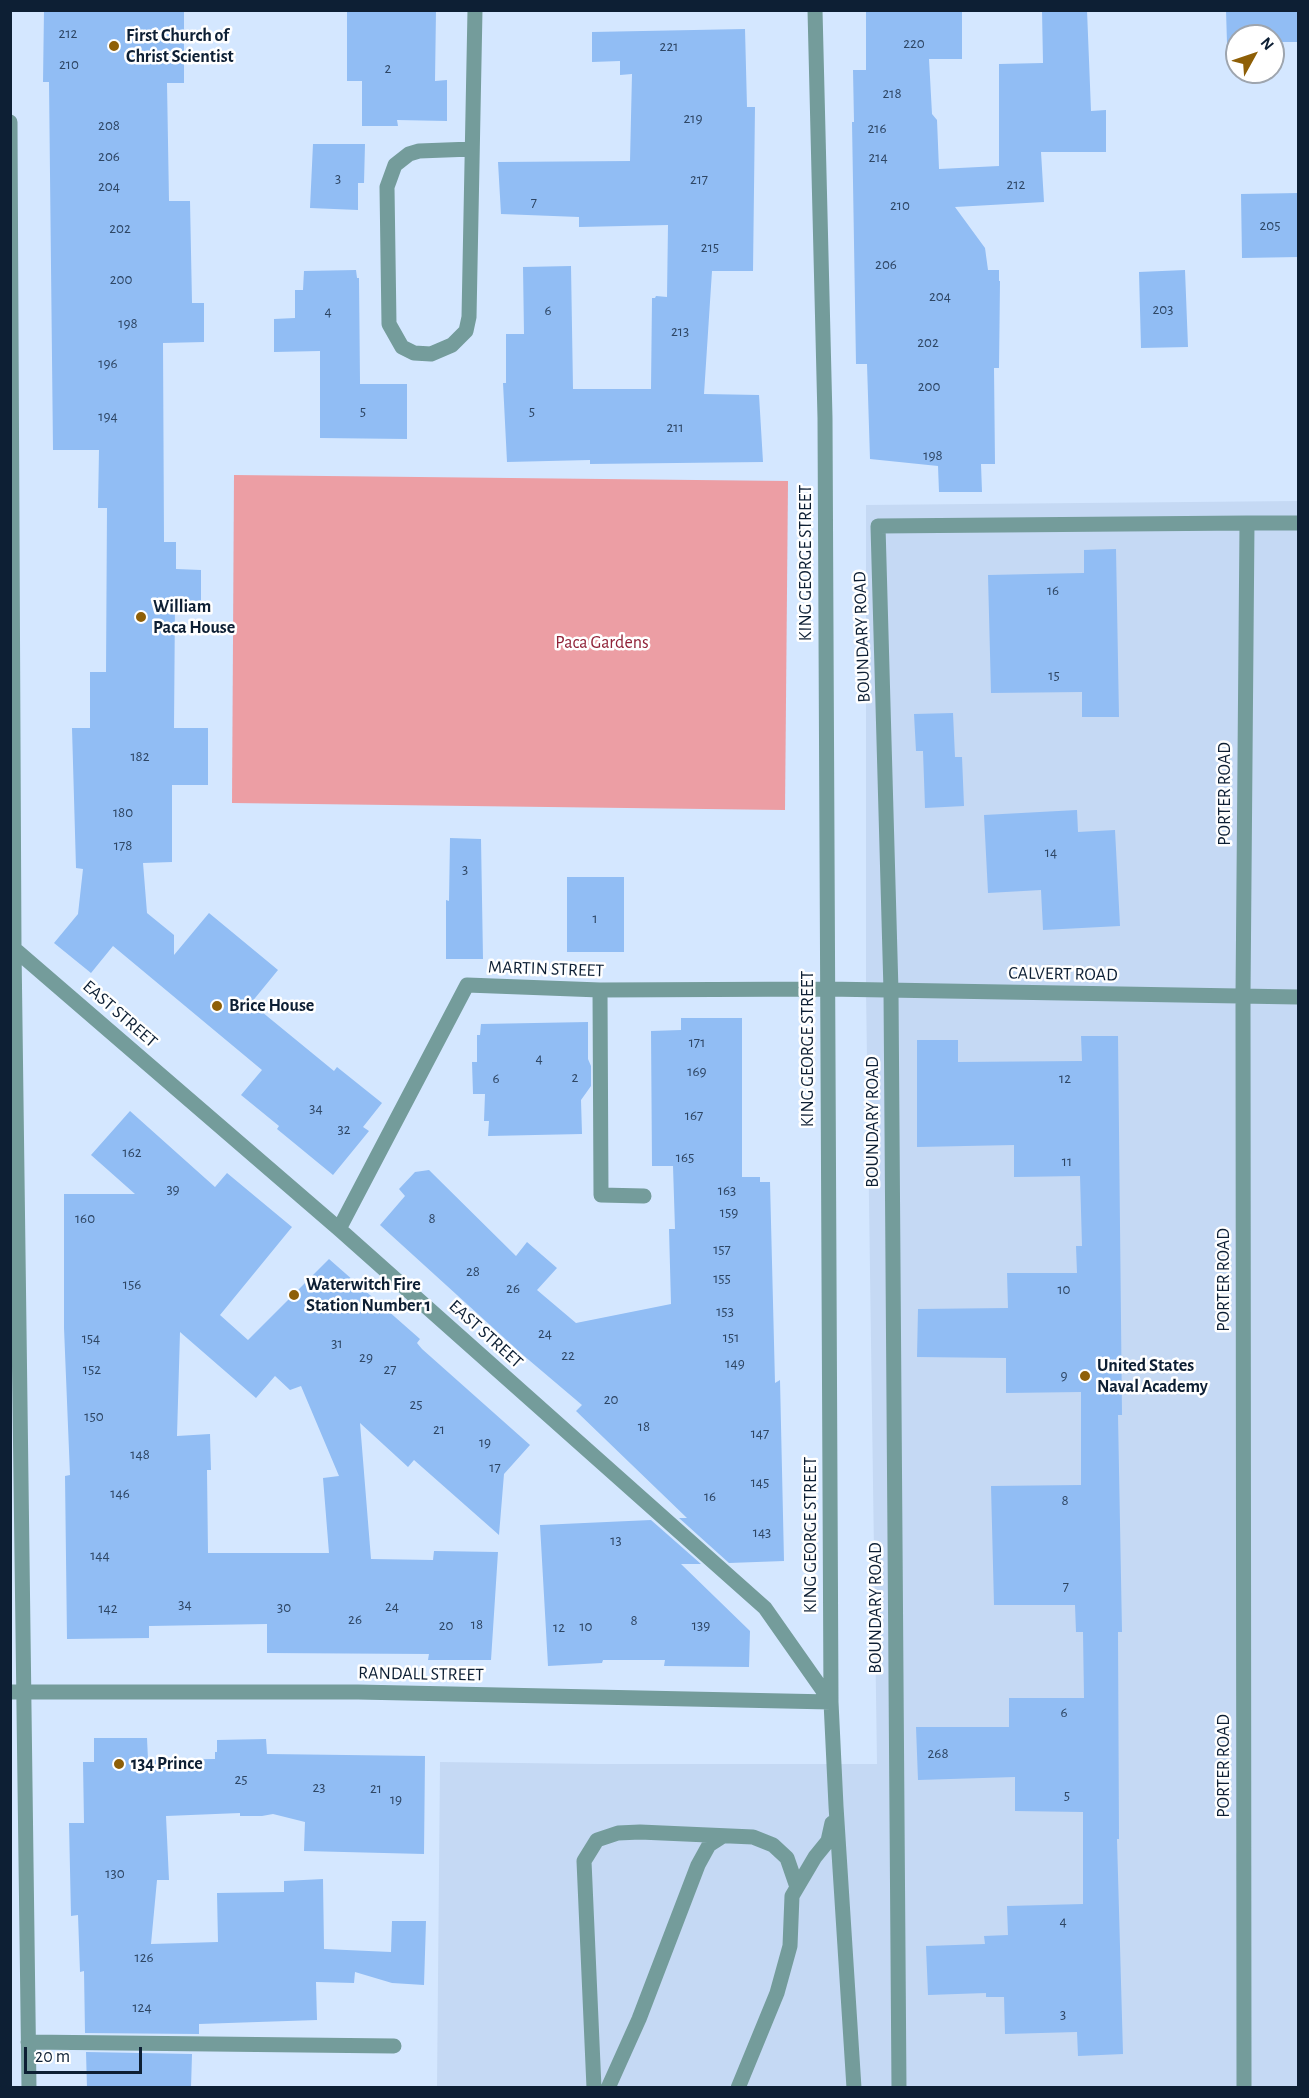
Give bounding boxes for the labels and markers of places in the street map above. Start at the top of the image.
place label: First Church of Christ Scientist [126,25,234,68]
marker: First Church of Christ Scientist [107,39,121,53]
place label: William Paca House [153,596,235,638]
marker: William Paca House [134,610,148,624]
place label: Brice House [229,995,314,1017]
marker: Brice House [210,999,224,1013]
place label: Waterwitch Fire Station Number 1 [306,1274,431,1316]
marker: Waterwitch Fire Station Number 1 [287,1288,301,1302]
place label: United States Naval Academy [1097,1355,1208,1398]
marker: United States Naval Academy [1078,1369,1092,1383]
place label: 134 Prince [131,1753,203,1775]
marker: 134 Prince [112,1757,126,1771]

